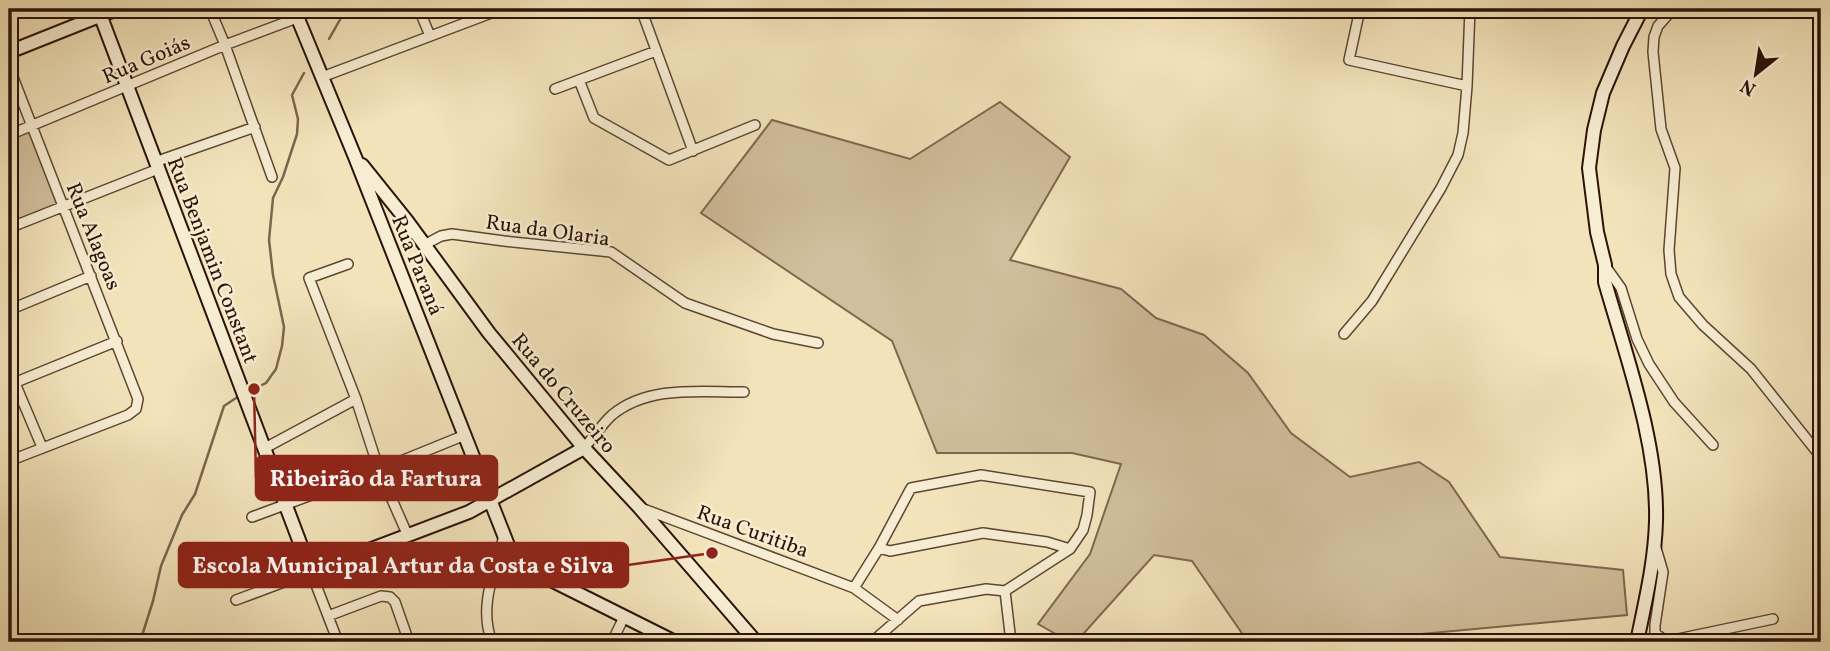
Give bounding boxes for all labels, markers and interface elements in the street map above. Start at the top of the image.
street label: Rua Goiás [98,29,195,92]
north arrow [1722,38,1792,108]
text: N [1736,72,1761,102]
street label: Rua Benjamin Constant [159,153,264,368]
street label: Rua Alagoas [58,178,127,295]
street label: Rua da Olaria [484,208,612,255]
street label: Rua Paraná [383,211,450,320]
street label: Rua do Cruzeiro [504,327,622,460]
callout: Ribeirão da Fartura [256,456,497,500]
text: Ribeirão da Fartura [270,464,482,496]
street label: Rua Curitiba [692,499,813,566]
callout: Escola Municipal Artur da Costa e Silva [179,543,628,587]
text: Escola Municipal Artur da Costa e Silva [192,551,614,583]

